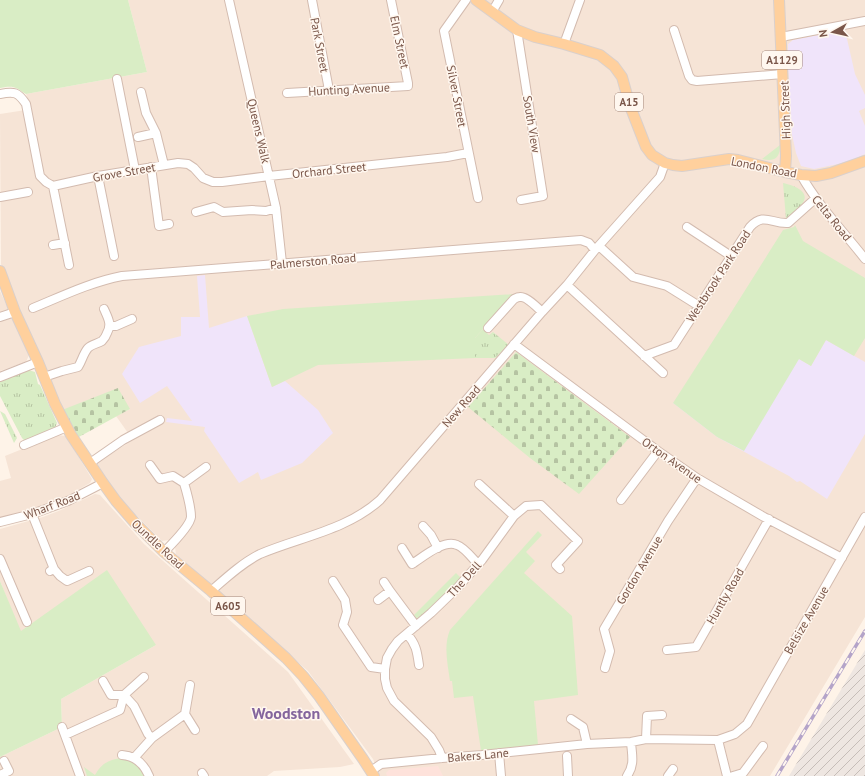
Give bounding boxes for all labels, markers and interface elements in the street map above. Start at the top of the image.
north arrow [813,12,853,52]
street label: Elm Street [387,14,413,70]
street label: Park Street [307,16,333,74]
text: N [816,29,831,38]
road number: A1129 [762,51,802,69]
street label: Silver Street [444,64,470,128]
street label: Hunting Avenue [308,79,390,99]
street label: High Street [776,81,794,139]
road number: A15 [615,93,643,111]
street label: South View [520,94,544,154]
street label: Queens Walk [244,97,274,165]
street label: London Road [730,153,798,181]
street label: Grove Street [92,159,156,185]
street label: Orchard Street [291,159,367,181]
street label: Celta Road [809,192,855,244]
street label: Westbrook Park Road [683,227,753,325]
street label: Palmerston Road [269,250,357,272]
street label: New Road [439,382,483,430]
street label: Orton Avenue [639,434,705,486]
street label: Wharf Road [22,487,82,523]
street label: Oundle Road [129,516,187,572]
street label: Gordon Avenue [613,533,665,607]
street label: The Dell [444,557,484,600]
street label: Huntly Road [703,565,747,627]
street label: Belsize Avenue [780,583,832,657]
road number: A605 [211,597,245,615]
district label: Woodston [252,703,320,723]
street label: Bakers Lane [447,745,509,765]

